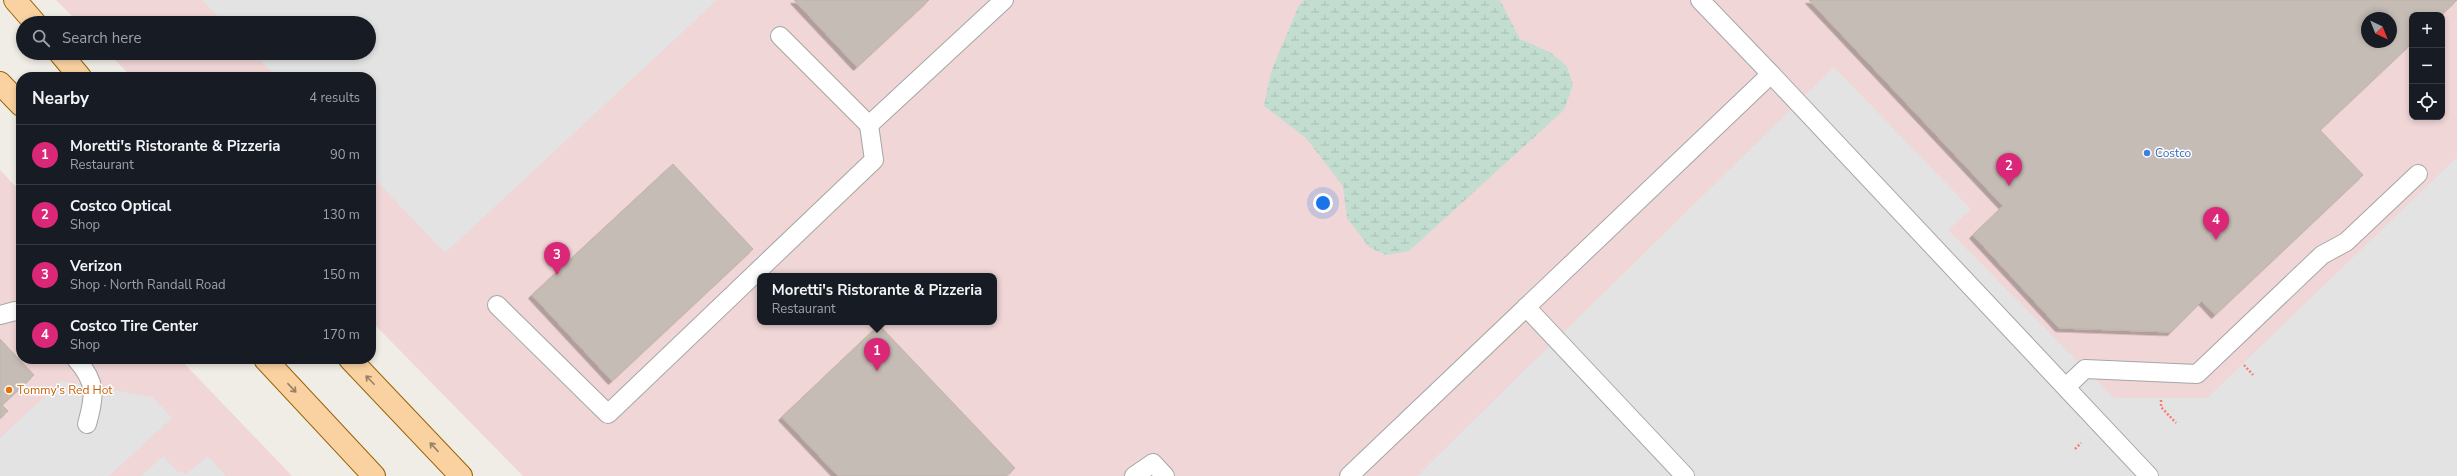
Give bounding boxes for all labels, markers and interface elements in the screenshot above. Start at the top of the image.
north arrow [2361,12,2397,48]
map controls [2409,12,2445,120]
button: + [2409,12,2445,48]
search box [16,16,376,60]
icon: search [30,27,52,49]
text: Search here [62,28,142,48]
button: − [2409,48,2445,84]
button: locate [2409,84,2445,120]
text: Nearby [32,87,89,110]
text: 4 results [309,89,360,107]
text: Moretti's Ristorante & Pizzeria [70,136,280,156]
place label: Costco [2155,145,2192,161]
text: 1 [41,146,49,164]
text: 90 m [330,146,360,164]
marker: Costco [2142,148,2152,158]
pin: 2 [1996,153,2022,186]
text: Restaurant [70,156,134,174]
your location [1313,193,1333,213]
text: Costco Optical [70,196,171,216]
text: 2 [41,206,49,224]
text: 130 m [322,206,360,224]
pin: 4 [2203,207,2229,240]
text: Shop [70,216,100,234]
pin: 3 [544,242,570,275]
text: Verizon [70,256,122,276]
text: 3 [41,266,49,284]
text: 150 m [322,266,360,284]
popup [757,273,997,325]
text: Shop · North Randall Road [70,276,226,294]
text: Moretti's Ristorante & Pizzeria [772,280,982,300]
text: Restaurant [772,300,836,318]
text: Costco Tire Center [70,316,198,336]
text: 4 [41,326,49,344]
text: 170 m [322,326,360,344]
text: Shop [70,336,100,354]
pin: 1 [864,338,890,371]
one-way arrow [365,375,375,385]
place label: Tommy's Red Hot [17,382,113,398]
one-way arrow [287,382,296,392]
marker: Tommy's Red Hot [4,385,14,395]
one-way arrow [429,442,439,452]

